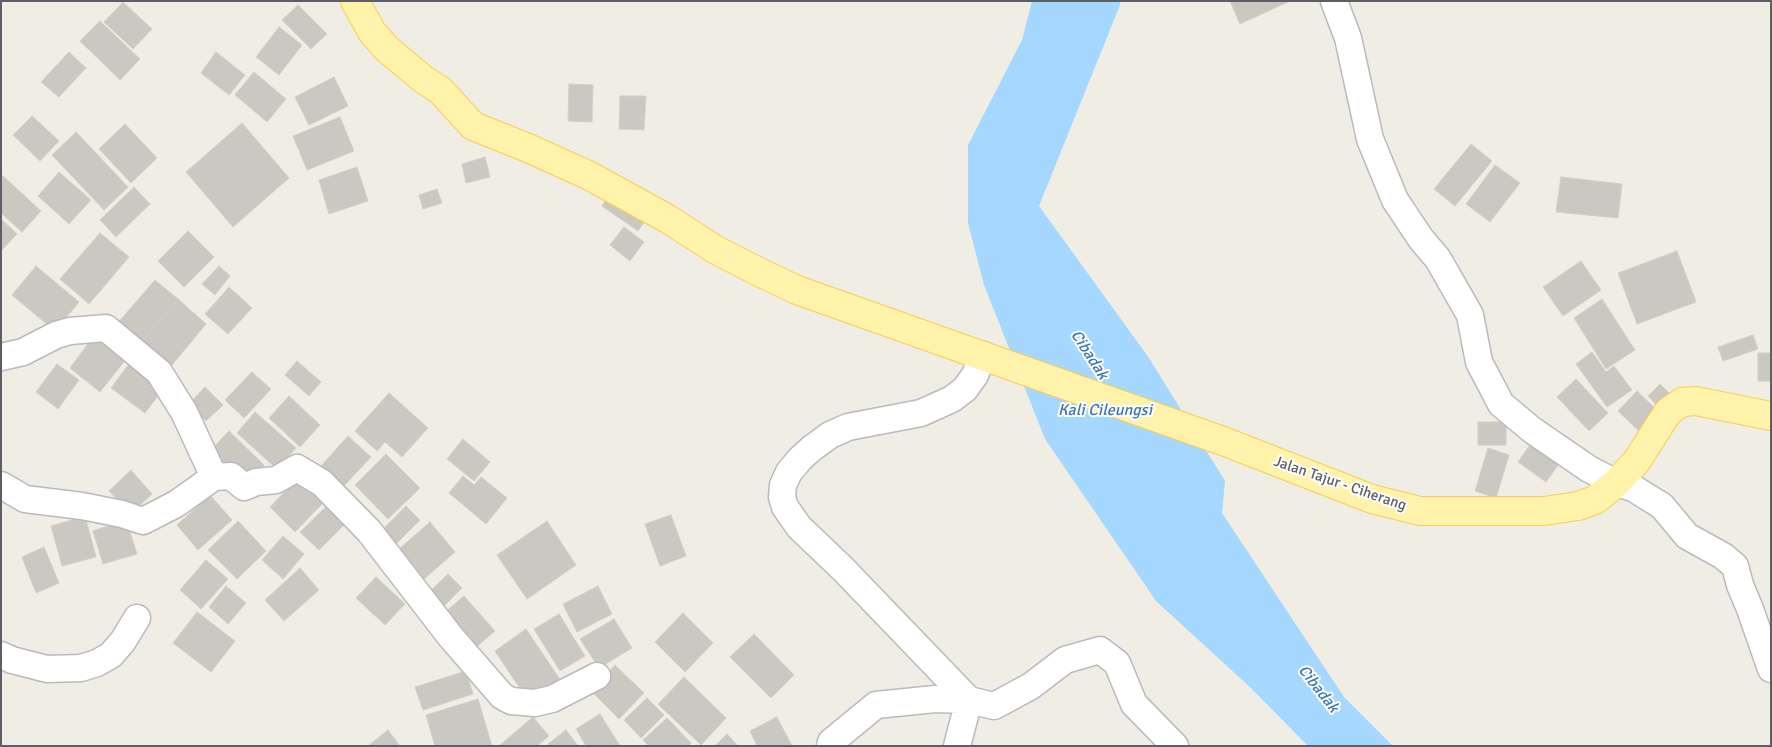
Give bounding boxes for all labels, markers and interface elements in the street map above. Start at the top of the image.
water label: Cibadak [1066,327,1112,383]
water label: Kali Cileungsi [1058,401,1152,421]
street label: Jalan Tajur - Ciherang [1271,453,1409,515]
water label: Cibadak [1293,661,1343,717]

